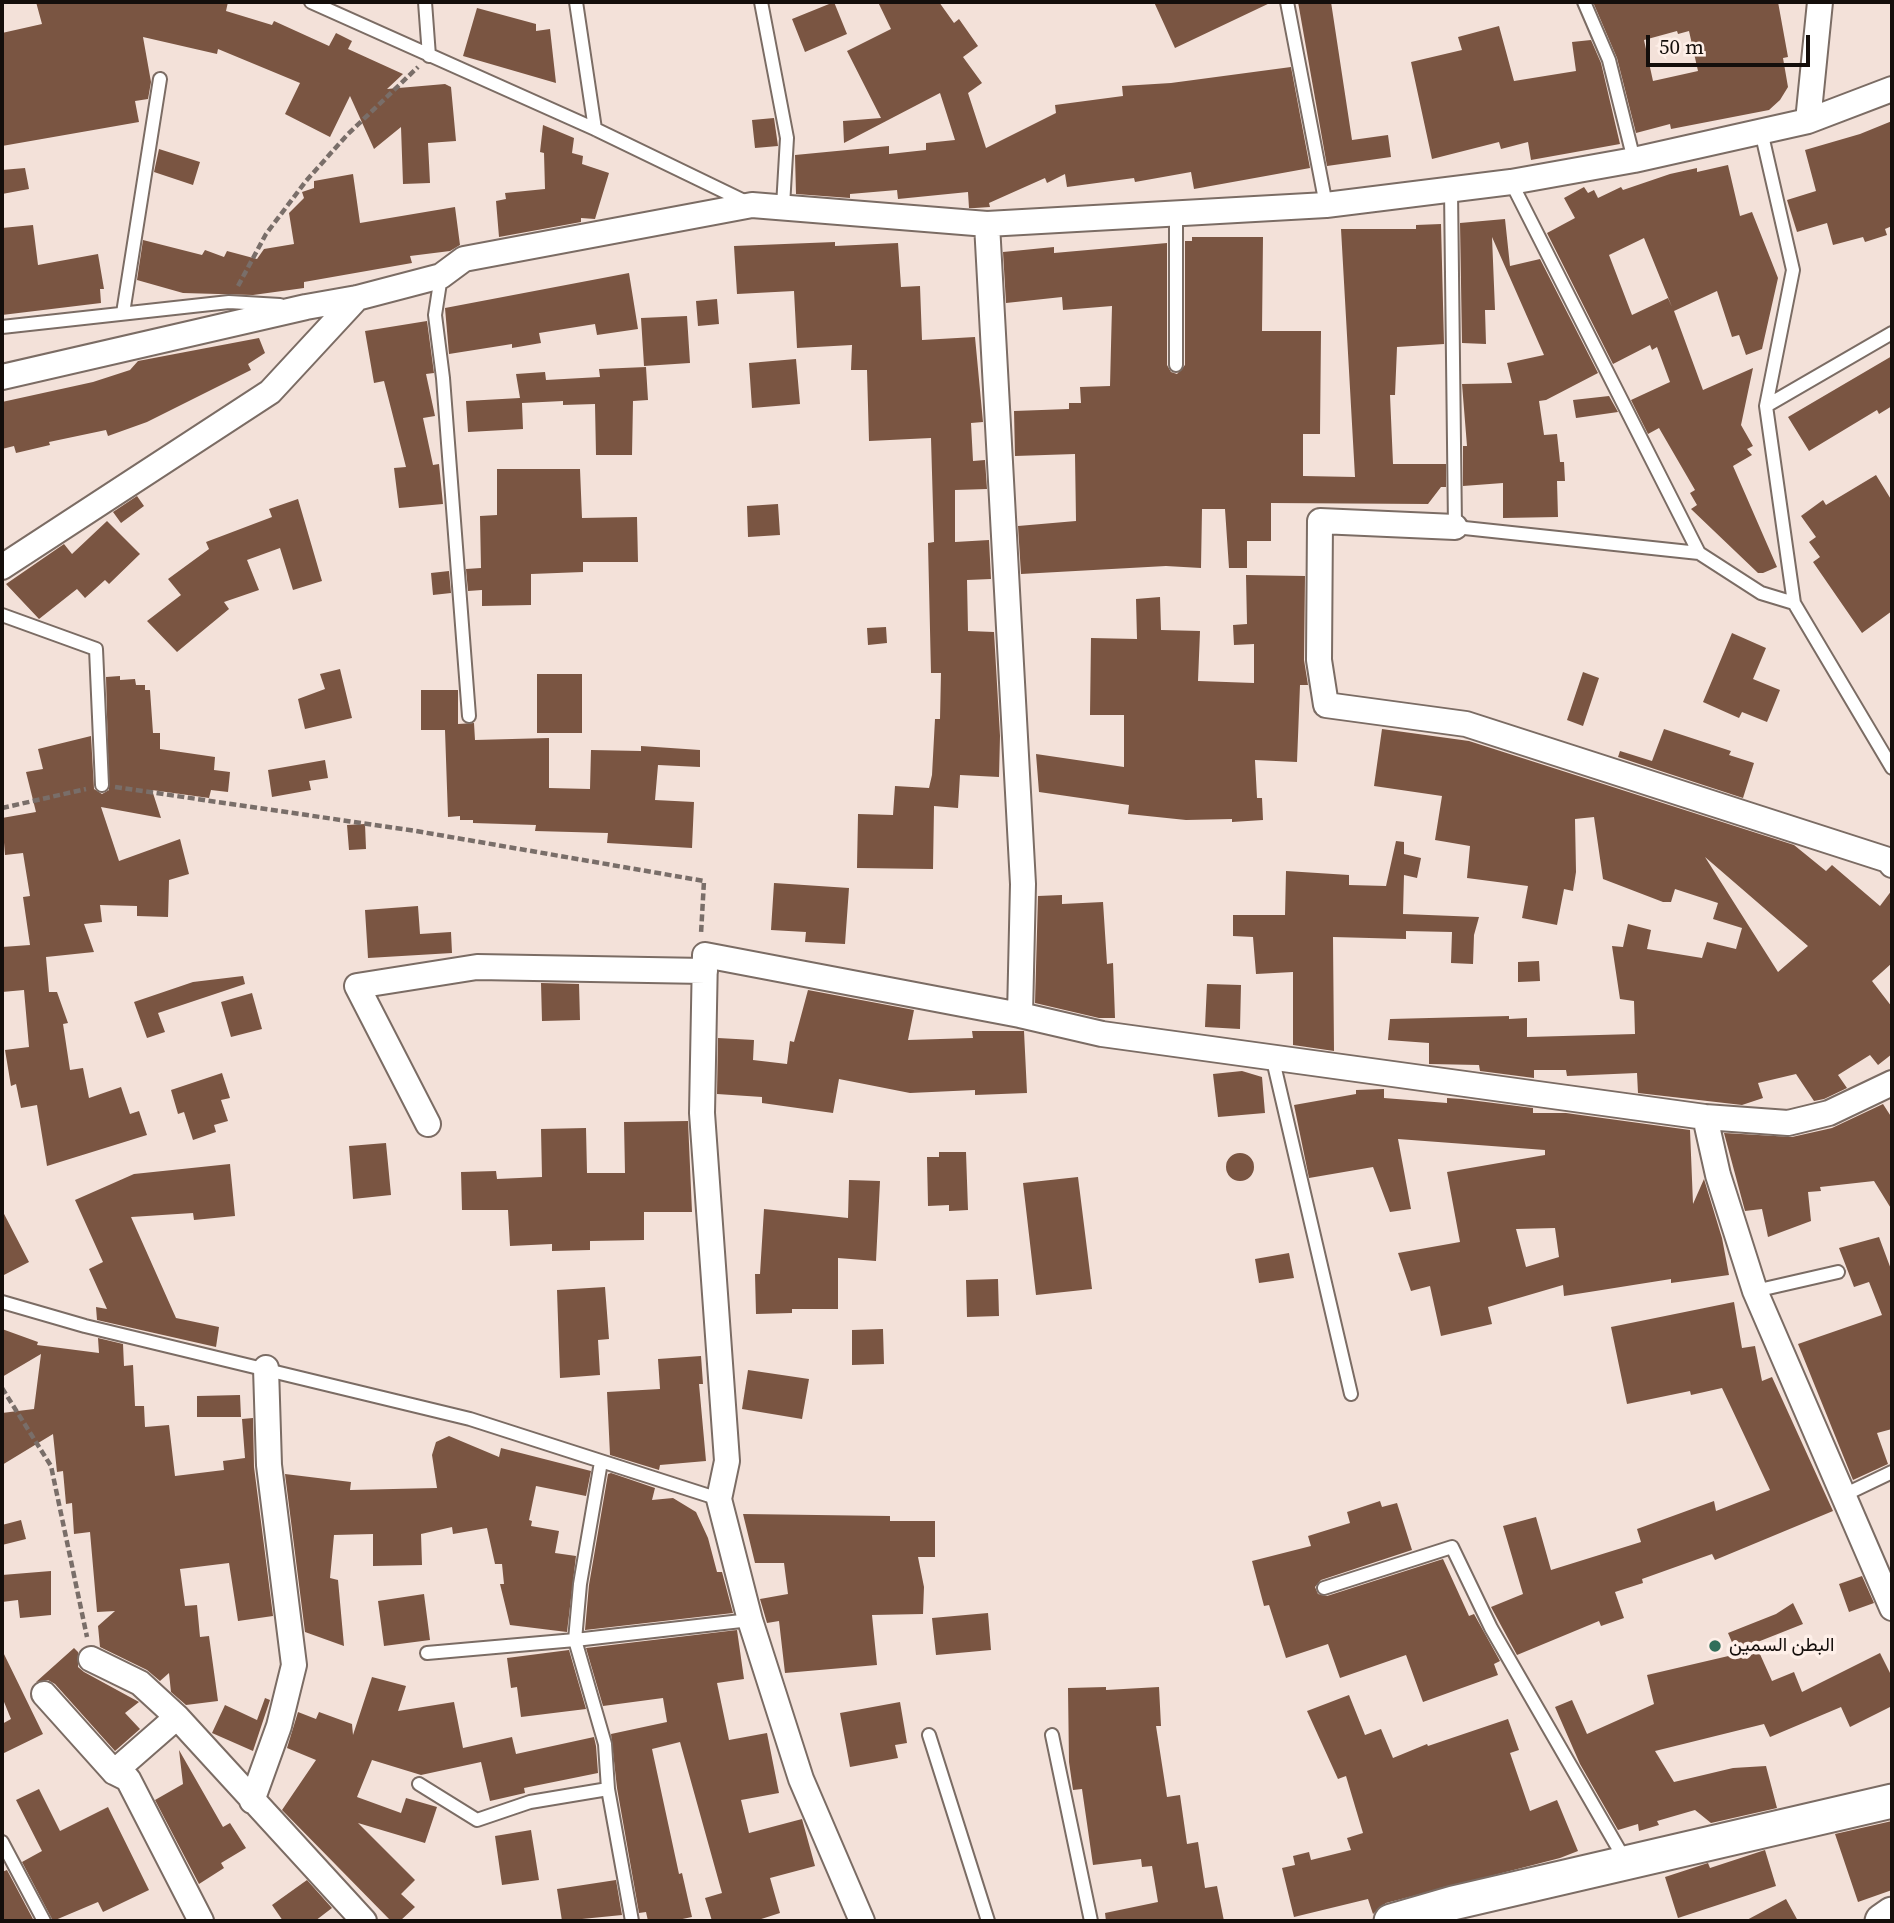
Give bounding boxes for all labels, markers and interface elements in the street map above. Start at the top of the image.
scale bar [1649,21,1814,65]
text: 50 m [1659,32,1704,61]
place label: البطن السمين [1729,1635,1834,1657]
marker: البطن السمين [1707,1638,1723,1654]

